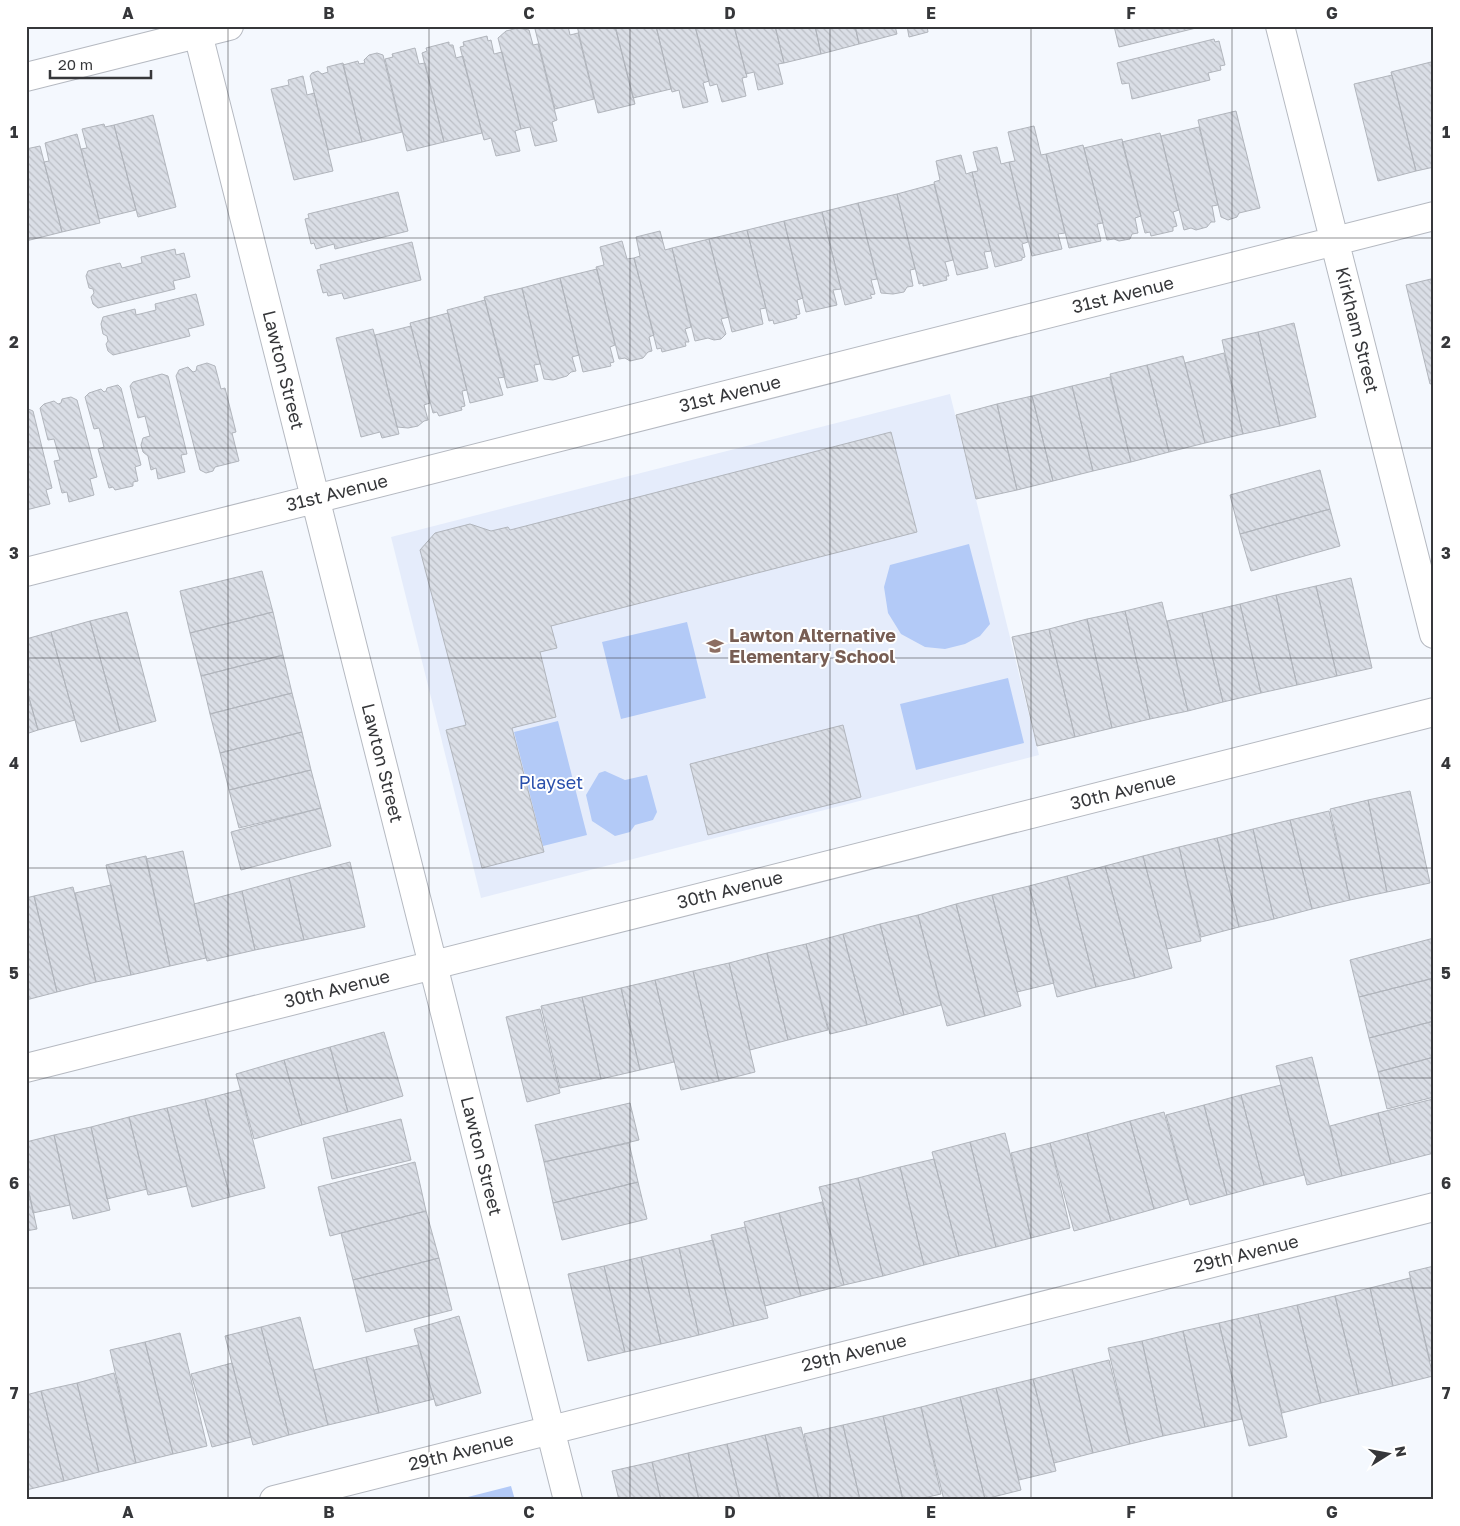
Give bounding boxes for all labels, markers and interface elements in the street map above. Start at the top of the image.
text: A [122,3,134,23]
text: B [323,3,335,23]
text: C [523,3,535,23]
text: D [724,3,736,23]
text: E [926,3,936,23]
text: F [1126,3,1136,23]
text: G [1326,3,1338,23]
scale bar [50,48,151,80]
text: 20 m [58,55,93,73]
text: 1 [10,122,18,142]
text: 1 [1442,122,1450,142]
street label: Kirkham Street [1332,264,1384,395]
street label: 31st Avenue [1070,271,1176,317]
street label: Lawton Street [259,308,309,432]
text: 2 [9,332,19,352]
text: 2 [1441,332,1451,352]
street label: 31st Avenue [677,370,783,416]
street label: 31st Avenue [284,469,390,515]
text: 3 [9,543,19,563]
text: 3 [1441,543,1451,563]
place label: Lawton Alternative Elementary School [729,624,896,667]
school or university icon: Lawton Alternative Elementary School [705,636,725,656]
street label: Lawton Street [358,701,408,825]
text: 4 [9,753,19,773]
text: 4 [1441,753,1451,773]
street label: 30th Avenue [1068,766,1178,814]
park label: Playset [519,771,583,793]
street label: 30th Avenue [675,865,785,913]
text: 5 [9,963,19,983]
text: 5 [1441,963,1451,983]
street label: 30th Avenue [282,964,392,1012]
street label: Lawton Street [457,1094,507,1218]
text: 6 [9,1173,19,1193]
text: 6 [1441,1173,1451,1193]
street label: 29th Avenue [1191,1229,1301,1277]
street label: 29th Avenue [799,1328,909,1376]
text: 7 [10,1383,19,1403]
text: 7 [1442,1383,1451,1403]
street label: 29th Avenue [406,1427,516,1475]
north arrow [1362,1428,1412,1478]
text: N [1392,1445,1411,1458]
text: A [122,1502,134,1522]
text: B [323,1502,335,1522]
text: C [523,1502,535,1522]
text: D [724,1502,736,1522]
text: E [926,1502,936,1522]
text: F [1126,1502,1136,1522]
text: G [1326,1502,1338,1522]

